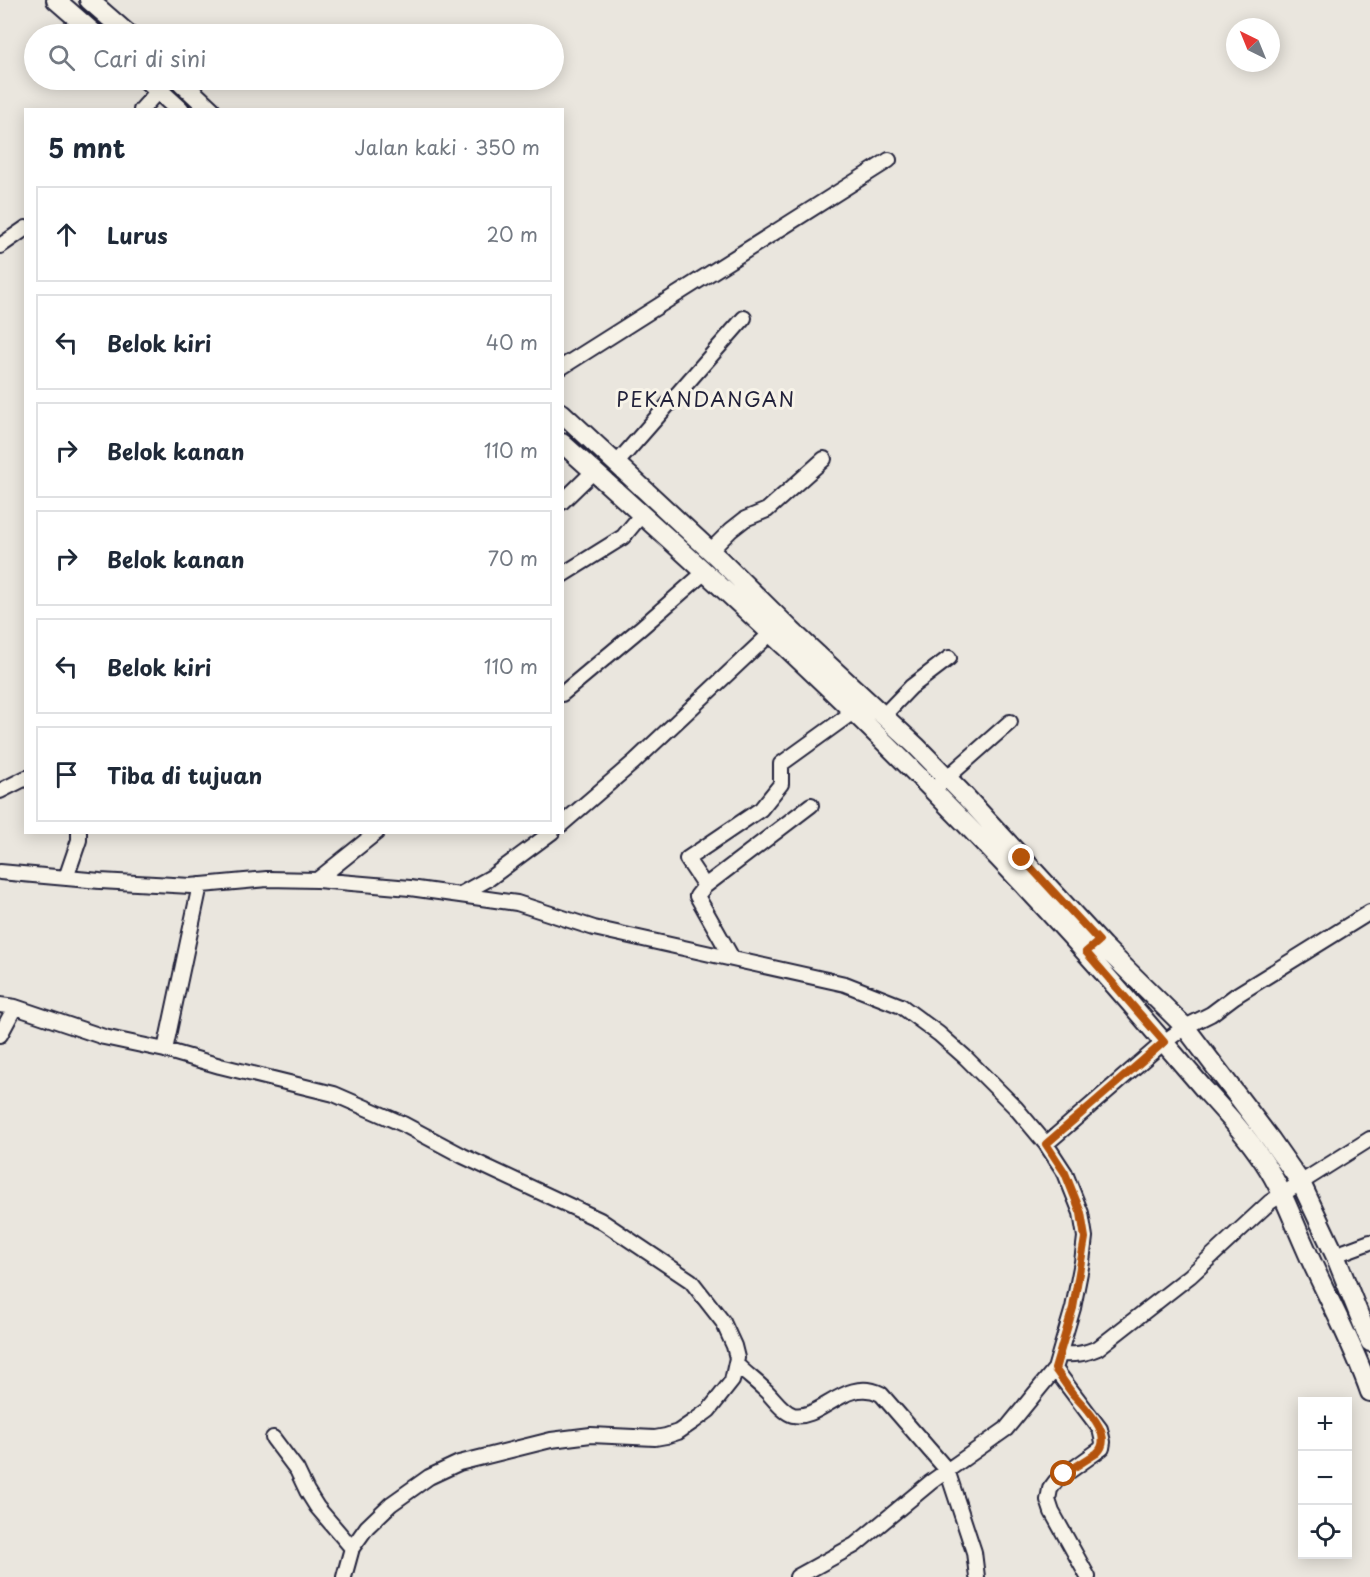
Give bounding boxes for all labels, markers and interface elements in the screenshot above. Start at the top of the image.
north arrow [1226,18,1280,72]
search box [24,24,564,90]
icon: search [45,41,78,74]
text: Cari di sini [93,41,206,74]
text: 5 mnt [48,128,125,167]
text: Jalan kaki · 350 m [355,132,540,162]
icon: ahead [50,218,83,251]
text: Lurus [107,218,168,251]
text: 20 m [486,219,538,249]
icon: left [50,326,83,359]
text: Belok kiri [107,326,211,359]
text: 40 m [486,327,538,357]
district label: PEKANDANGAN [616,384,796,414]
icon: right [50,434,83,467]
text: Belok kanan [107,434,244,467]
text: 110 m [484,435,538,465]
icon: right [50,542,83,575]
text: Belok kanan [107,542,244,575]
text: 70 m [488,543,538,573]
icon: left [50,650,83,683]
text: Belok kiri [107,650,211,683]
text: 110 m [484,651,538,681]
icon: arrive [50,758,83,791]
text: Tiba di tujuan [107,758,262,791]
route end [1008,844,1034,870]
map controls [1298,1397,1352,1559]
button: + [1298,1397,1352,1451]
button: − [1298,1451,1352,1505]
route start [1050,1460,1076,1486]
button: locate [1298,1505,1352,1559]

